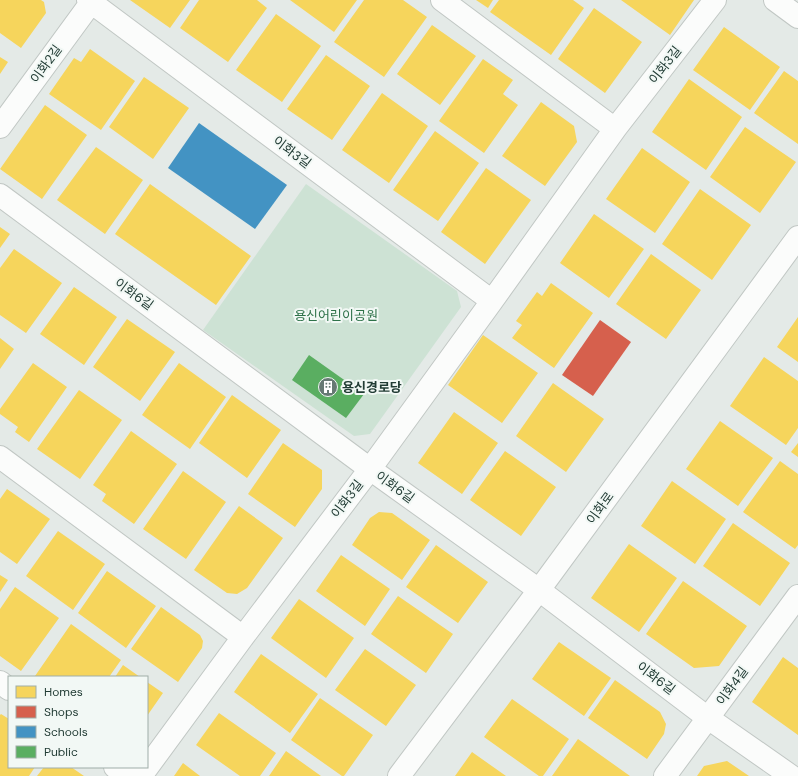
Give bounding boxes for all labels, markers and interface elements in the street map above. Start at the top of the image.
street label: 이화2길 [26,41,66,87]
street label: 이화3길 [645,43,685,87]
street label: 이화3길 [269,132,315,172]
street label: 이화6길 [111,274,157,314]
park label: 용신어린이공원 [294,307,378,324]
building icon: 용신경로당 [317,376,339,398]
place label: 용신경로당 [342,379,402,396]
street label: 이화6길 [372,467,418,507]
street label: 이화3길 [327,476,367,522]
street label: 이화로 [583,488,617,528]
street label: 이화6길 [633,658,679,698]
street label: 이화4길 [712,663,752,709]
legend [8,676,148,768]
text: Homes [44,684,83,700]
text: Shops [44,704,79,720]
text: Schools [44,724,88,740]
text: Public [44,744,78,760]

